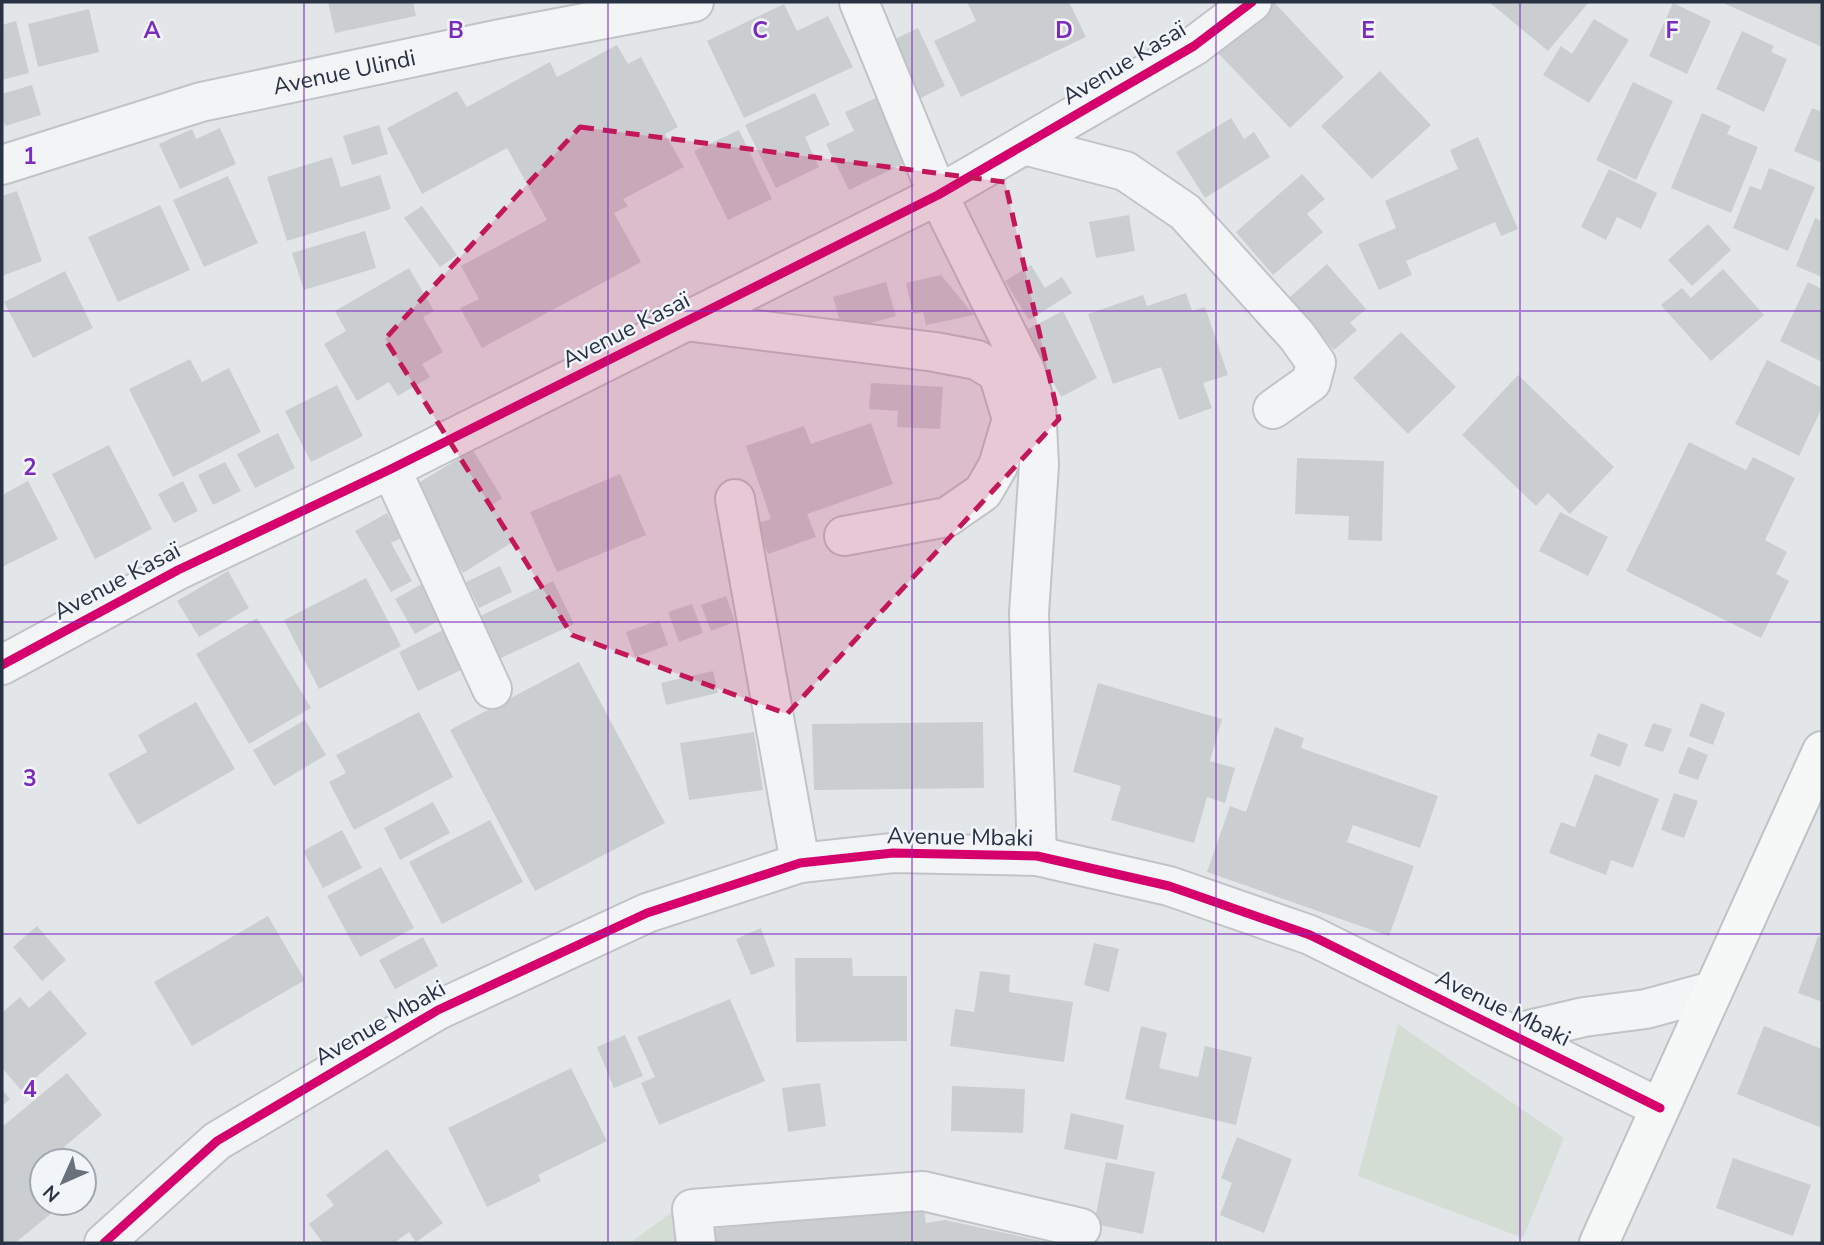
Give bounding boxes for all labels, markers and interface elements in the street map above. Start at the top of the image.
street label: Avenue Kasaï [1056,13,1192,112]
text: A [143,15,161,46]
text: B [448,15,464,46]
text: C [752,15,768,46]
text: D [1055,15,1073,46]
text: E [1361,15,1375,46]
text: F [1666,15,1679,46]
street label: Avenue Ulindi [270,42,418,102]
text: 1 [23,141,37,172]
street label: Avenue Kasaï [557,284,696,375]
text: 2 [23,452,37,483]
street label: Avenue Kasaï [48,534,186,627]
text: 3 [23,763,37,794]
street label: Avenue Mbaki [887,820,1033,854]
street label: Avenue Mbaki [1430,962,1576,1054]
street label: Avenue Mbaki [309,973,451,1073]
text: 4 [23,1074,37,1105]
north arrow [28,1147,98,1217]
text: N [37,1179,66,1208]

